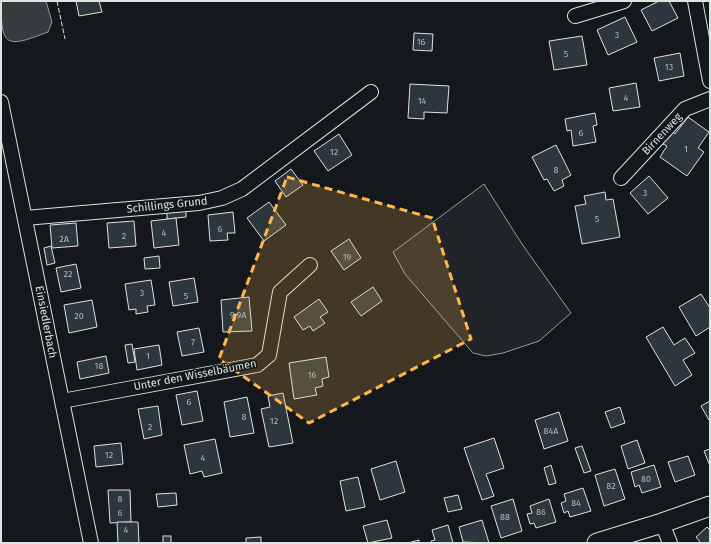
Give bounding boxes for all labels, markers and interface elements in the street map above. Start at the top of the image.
house number: 3 [615,30,619,40]
house number: 16 [417,37,426,47]
house number: 5 [564,49,569,59]
house number: 13 [665,62,673,72]
house number: 4 [624,93,629,103]
house number: 14 [418,96,427,106]
street label: Birnenweg [639,110,685,158]
house number: 6 [579,128,584,138]
house number: 1 [684,144,688,154]
house number: 12 [330,147,338,157]
house number: 8 [554,165,559,175]
house number: 3 [643,188,647,198]
street label: Schillings Grund [126,194,208,216]
house number: 5 [595,214,600,224]
house number: 6 [218,224,223,234]
house number: 4 [162,228,167,238]
house number: 2 [122,231,126,241]
house number: 2A [59,234,70,244]
house number: 19 [343,252,352,262]
house number: 22 [64,269,72,279]
street label: Einsiedlerbach [33,285,59,359]
house number: 3 [140,288,144,298]
house number: 5 [184,291,189,301]
house number: 9;9A [230,310,247,320]
house number: 20 [74,311,84,321]
house number: 7 [191,337,195,347]
house number: 1 [146,351,150,361]
street label: Unter den Wisselbäumen [132,357,258,393]
house number: 18 [95,361,103,371]
house number: 16 [308,370,317,380]
house number: 6 [187,397,192,407]
house number: 8 [242,412,247,422]
house number: 12 [270,416,278,426]
house number: 2 [148,422,152,432]
house number: 84A [544,426,559,436]
house number: 12 [105,450,113,460]
house number: 4 [201,453,206,463]
house number: 80 [641,474,651,484]
house number: 82 [606,481,616,491]
house number: 8 [118,494,123,504]
house number: 84 [571,498,581,508]
house number: 86 [536,507,546,517]
house number: 6 [118,508,123,518]
house number: 88 [500,512,510,522]
house number: 4 [124,525,129,535]

